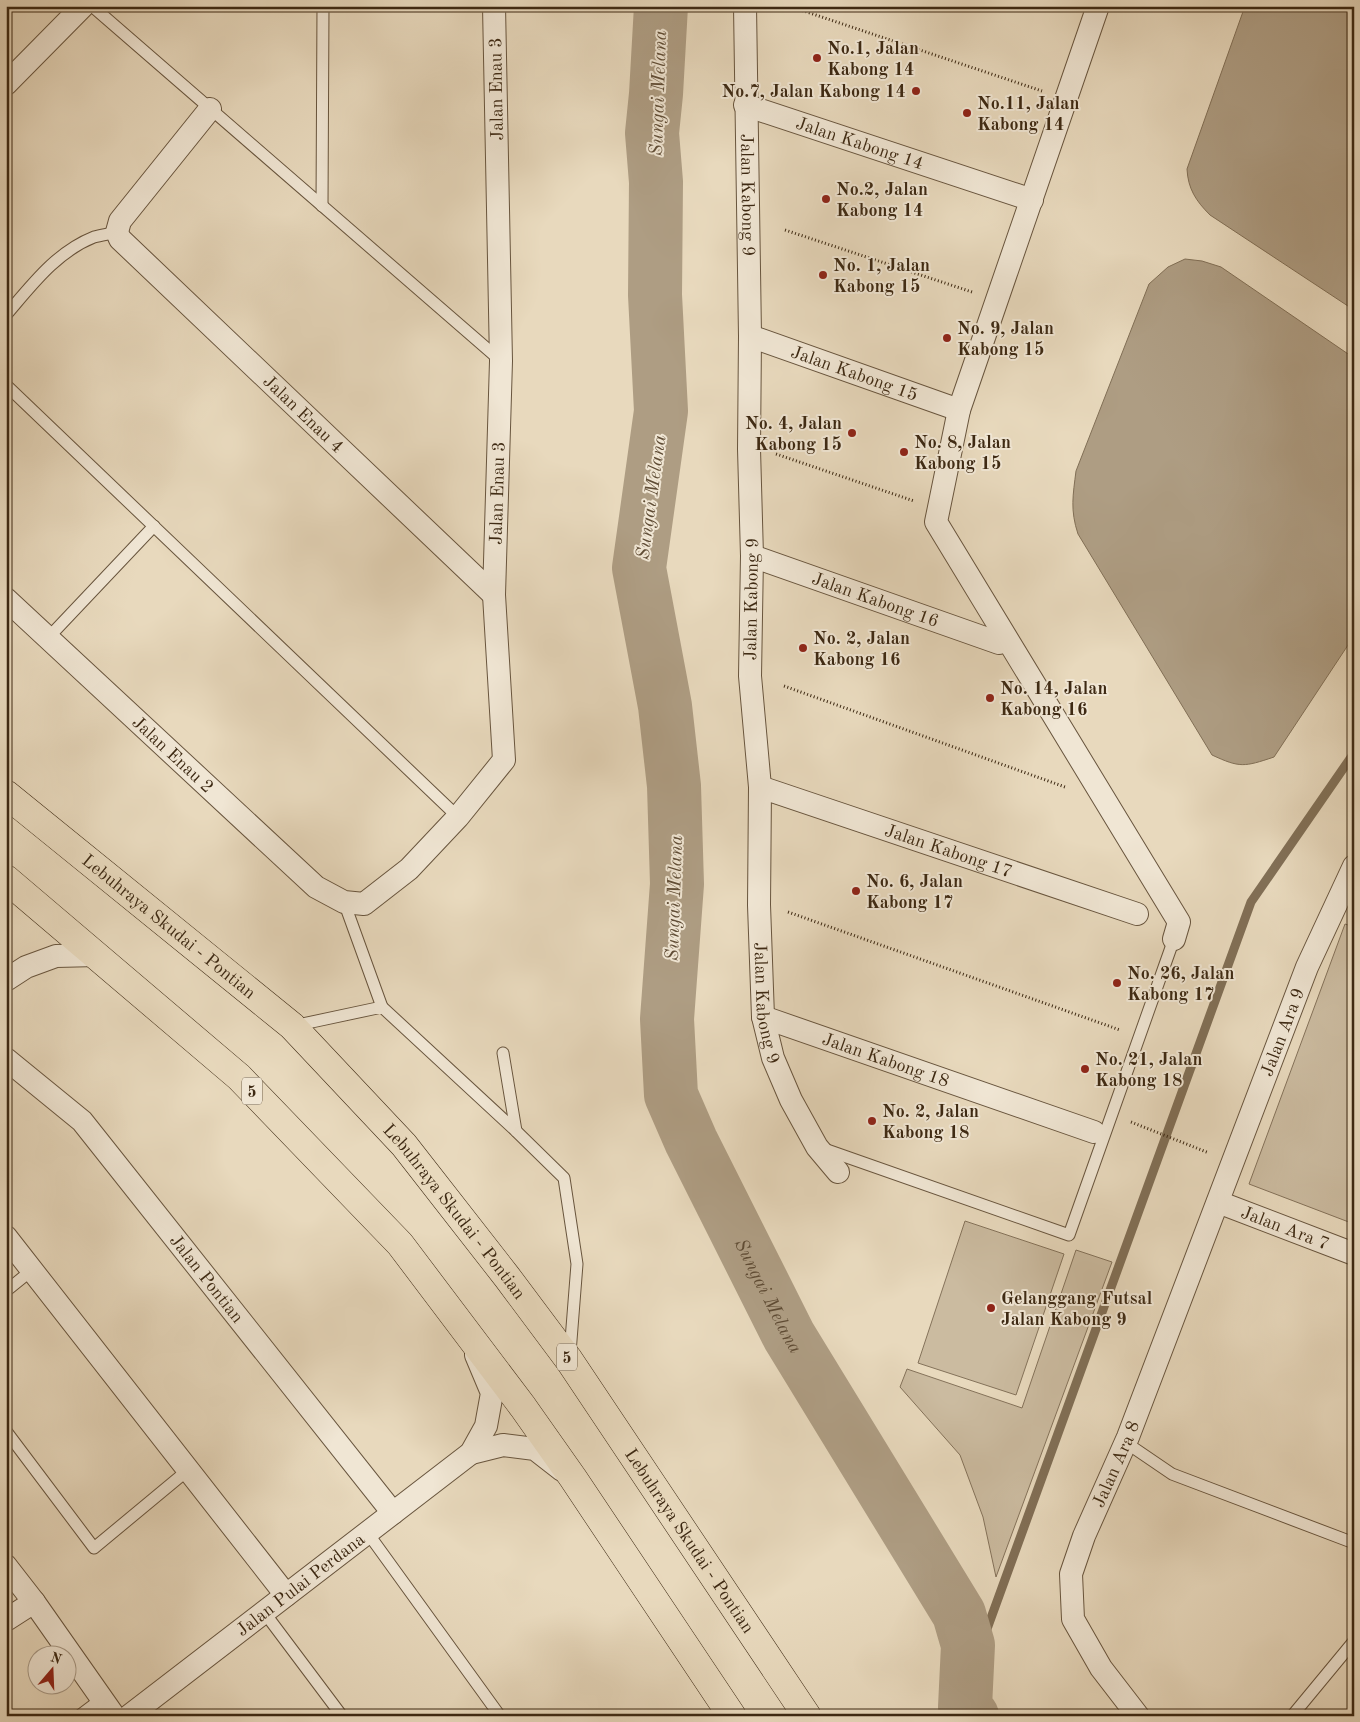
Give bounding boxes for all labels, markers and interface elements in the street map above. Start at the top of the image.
water label: Sungai Melana [648,30,671,156]
street label: Jalan Enau 3 [487,37,507,141]
place label: No.1, Jalan Kabong 14 [827,40,919,79]
marker: No.1, Jalan Kabong 14 [811,52,823,64]
place label: No.7, Jalan Kabong 14 [722,83,906,101]
marker: No.7, Jalan Kabong 14 [910,85,922,97]
place label: No.11, Jalan Kabong 14 [977,95,1079,134]
marker: No.11, Jalan Kabong 14 [961,107,973,119]
street label: Jalan Kabong 14 [793,114,926,173]
street label: Jalan Kabong 9 [737,133,757,257]
place label: No.2, Jalan Kabong 14 [836,181,928,220]
marker: No.2, Jalan Kabong 14 [820,193,832,205]
place label: No. 1, Jalan Kabong 15 [833,257,930,296]
marker: No. 1, Jalan Kabong 15 [817,269,829,281]
place label: No. 9, Jalan Kabong 15 [957,320,1054,359]
marker: No. 9, Jalan Kabong 15 [941,332,953,344]
street label: Jalan Kabong 15 [788,343,920,405]
street label: Jalan Enau 4 [259,372,346,457]
place label: No. 4, Jalan Kabong 15 [745,415,842,454]
marker: No. 4, Jalan Kabong 15 [846,427,858,439]
water label: Sungai Melana [634,434,671,561]
place label: No. 8, Jalan Kabong 15 [914,434,1011,473]
street label: Jalan Enau 3 [488,441,509,545]
marker: No. 8, Jalan Kabong 15 [898,446,910,458]
street label: Jalan Kabong 9 [742,538,762,661]
street label: Jalan Kabong 16 [809,570,941,631]
place label: No. 2, Jalan Kabong 16 [813,630,910,669]
marker: No. 2, Jalan Kabong 16 [797,642,809,654]
place label: No. 14, Jalan Kabong 16 [1000,680,1107,719]
marker: No. 14, Jalan Kabong 16 [984,692,996,704]
street label: Jalan Enau 2 [128,713,216,797]
street label: Jalan Kabong 17 [882,822,1014,881]
water label: Sungai Melana [664,835,687,961]
street label: Lebuhraya Skudai - Pontian [78,851,259,1003]
place label: No. 6, Jalan Kabong 17 [866,873,963,912]
marker: No. 6, Jalan Kabong 17 [850,885,862,897]
street label: Jalan Kabong 9 [750,942,783,1067]
place label: No. 26, Jalan Kabong 17 [1127,965,1234,1004]
marker: No. 26, Jalan Kabong 17 [1111,977,1123,989]
street label: Jalan Ara 9 [1258,986,1308,1079]
street label: Jalan Kabong 18 [820,1030,951,1091]
place label: No. 21, Jalan Kabong 18 [1095,1051,1202,1090]
marker: No. 21, Jalan Kabong 18 [1079,1063,1091,1075]
road number: 5 [242,1078,262,1104]
place label: No. 2, Jalan Kabong 18 [882,1103,979,1142]
marker: No. 2, Jalan Kabong 18 [866,1115,878,1127]
street label: Lebuhraya Skudai - Pontian [379,1121,528,1303]
street label: Jalan Ara 7 [1238,1204,1331,1254]
street label: Jalan Pontian [166,1232,247,1327]
water label: Sungai Melana [730,1236,804,1358]
place label: Gelanggang Futsal Jalan Kabong 9 [1001,1290,1153,1329]
marker: Gelanggang Futsal Jalan Kabong 9 [985,1302,997,1314]
road number: 5 [557,1344,577,1370]
street label: Jalan Ara 8 [1090,1418,1143,1510]
street label: Lebuhraya Skudai - Pontian [621,1446,757,1637]
street label: Jalan Pulai Perdana [233,1530,369,1640]
north arrow [28,1644,78,1694]
text: N [49,1650,64,1667]

